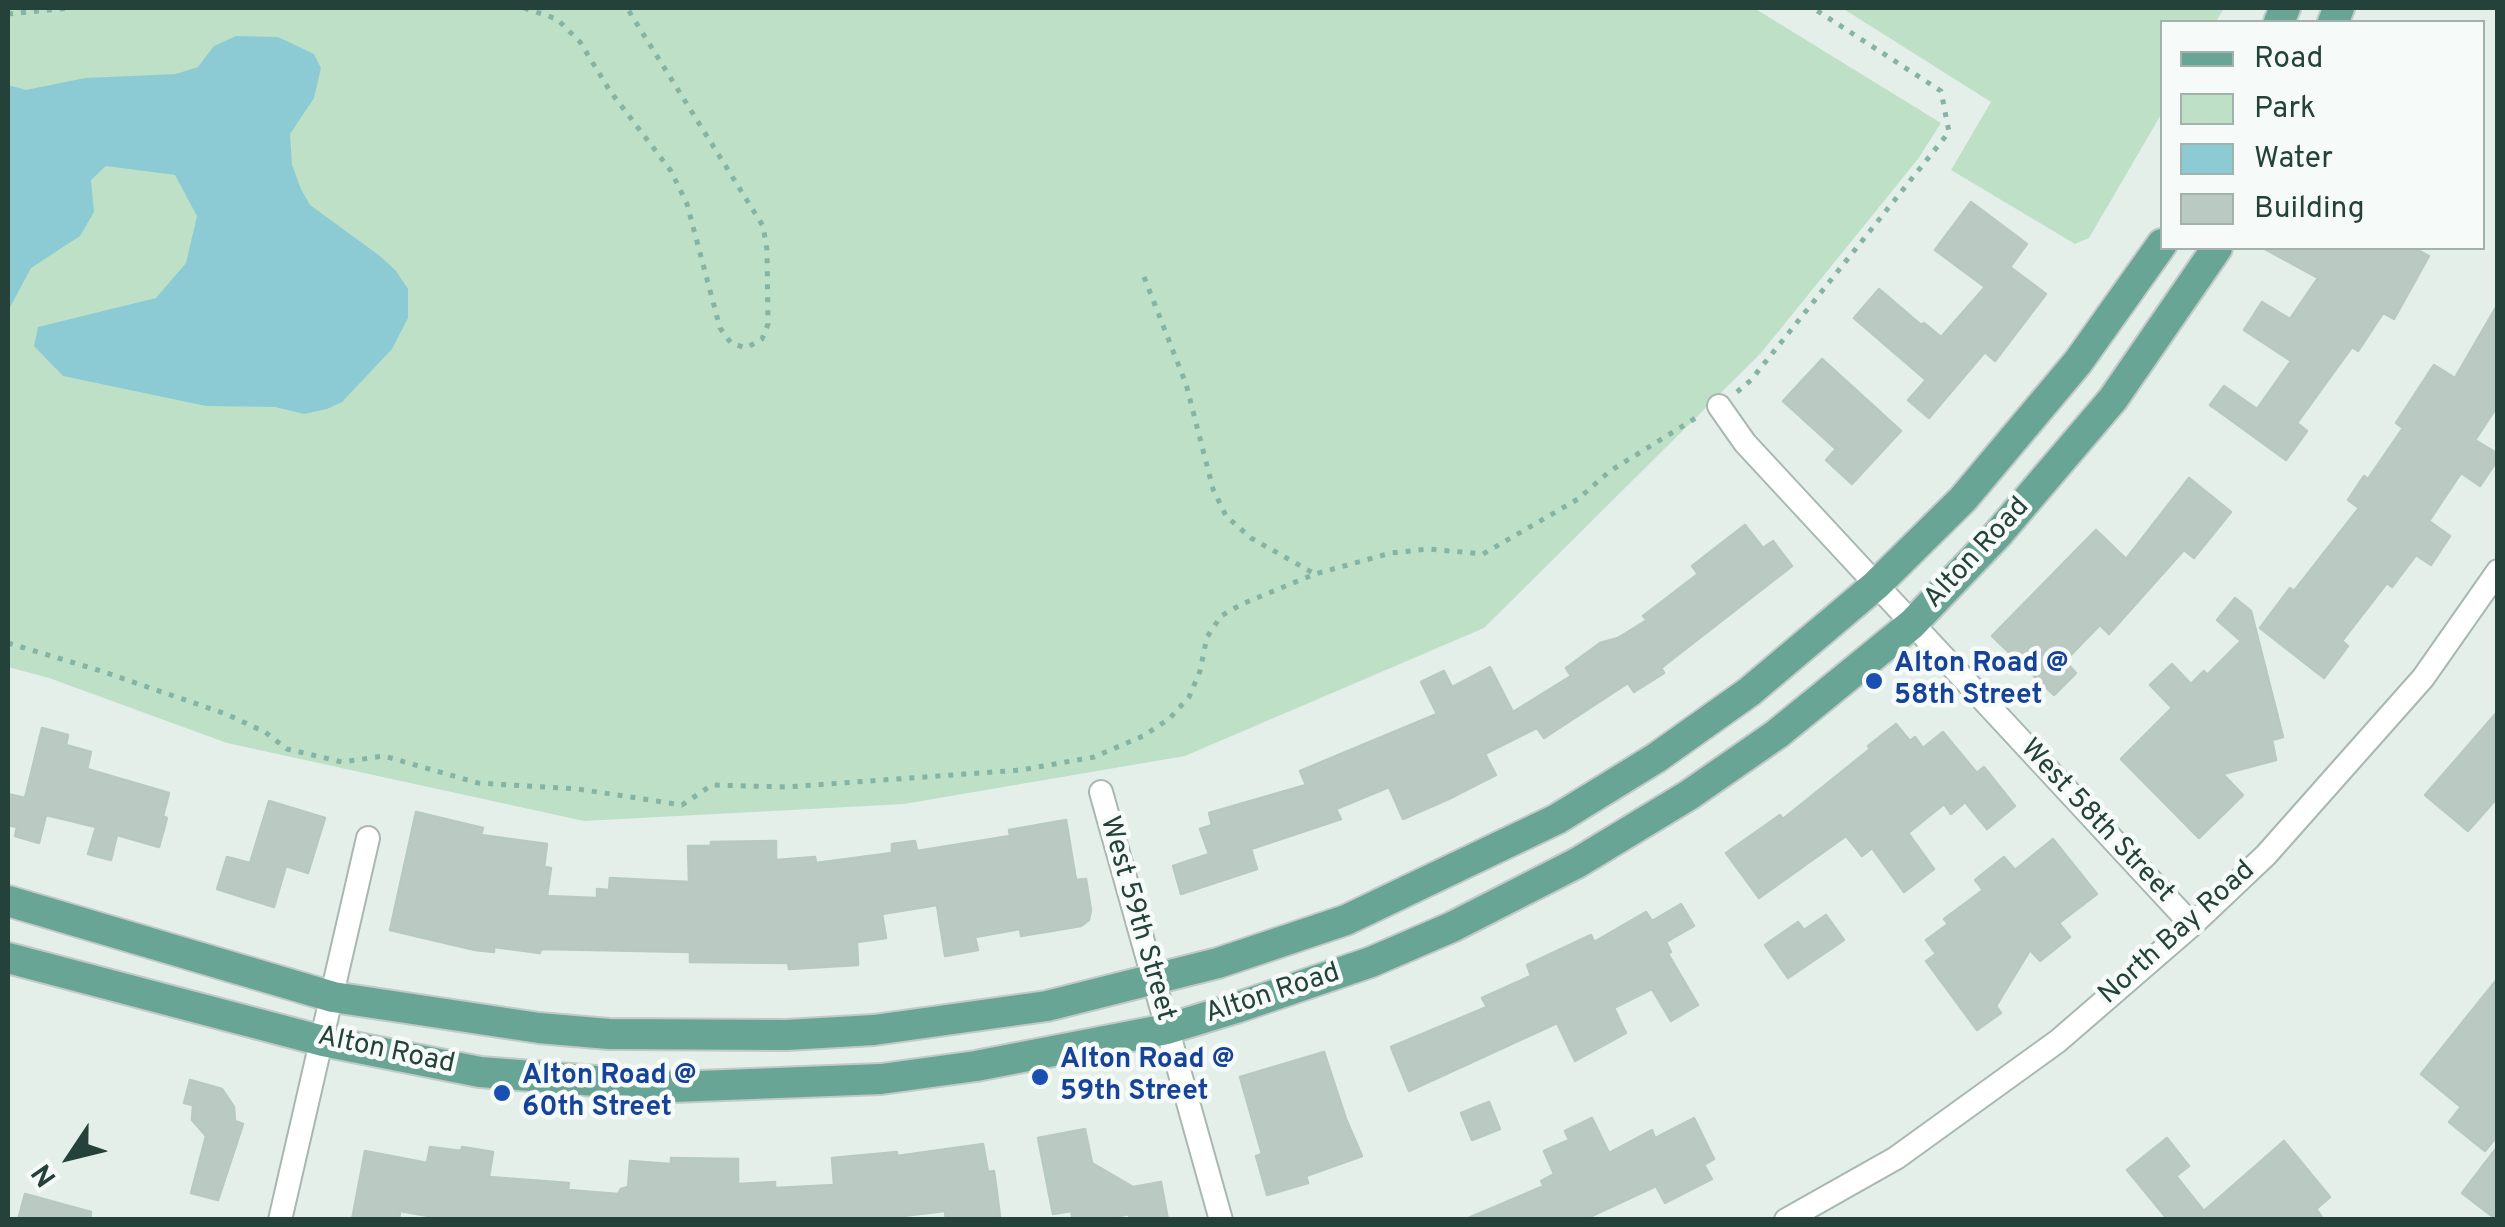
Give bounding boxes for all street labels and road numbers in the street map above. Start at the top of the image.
street label: Alton Road [1918,492,2038,616]
street label: West 58th Street [2012,733,2180,911]
street label: West 59th Street [1091,813,1181,1025]
street label: North Bay Road [2093,855,2263,1013]
street label: Alton Road [1202,957,1344,1033]
street label: Alton Road [314,1021,458,1083]

